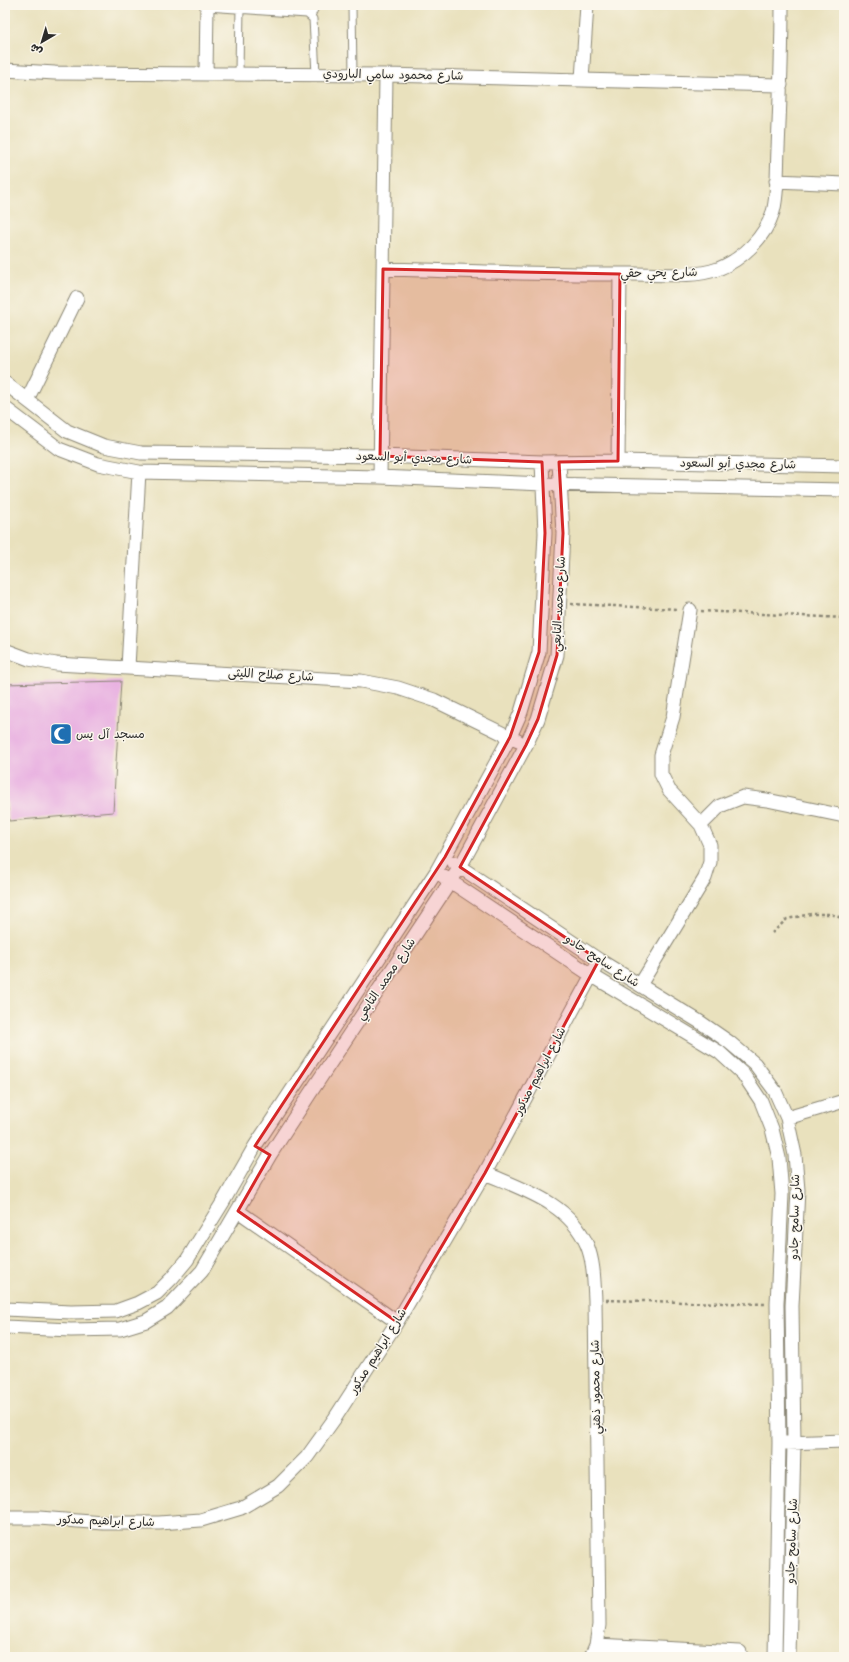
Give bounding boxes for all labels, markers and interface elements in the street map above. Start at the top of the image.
north arrow [22,22,62,62]
text: ش [27,40,46,59]
street label: شارع محمود سامي البارودي [323,65,463,87]
street label: شارع يحي حقي [620,264,698,284]
street label: شارع مجدي أبو السعود [356,447,472,469]
street label: شارع مجدي أبو السعود [680,454,796,474]
street label: شارع محمد التابعي [548,556,572,652]
street label: شارع صلاح الليثى [228,664,314,686]
mosque icon: مسجد آل يس [48,721,74,747]
place label: مسجد آل يس [76,726,145,743]
street label: شارع سامح جادو [561,930,642,991]
street label: شارع محمد التابعي [352,935,422,1025]
street label: شارع ابراهيم مدكور [509,1024,570,1119]
street label: شارع سامح جادو [786,1174,804,1261]
street label: شارع ابراهيم مدكور [344,1305,411,1398]
street label: شارع محمود ذهني [587,1339,607,1434]
street label: شارع سامح جادو [782,1498,802,1585]
street label: شارع ابراهيم مدكور [56,1511,155,1531]

